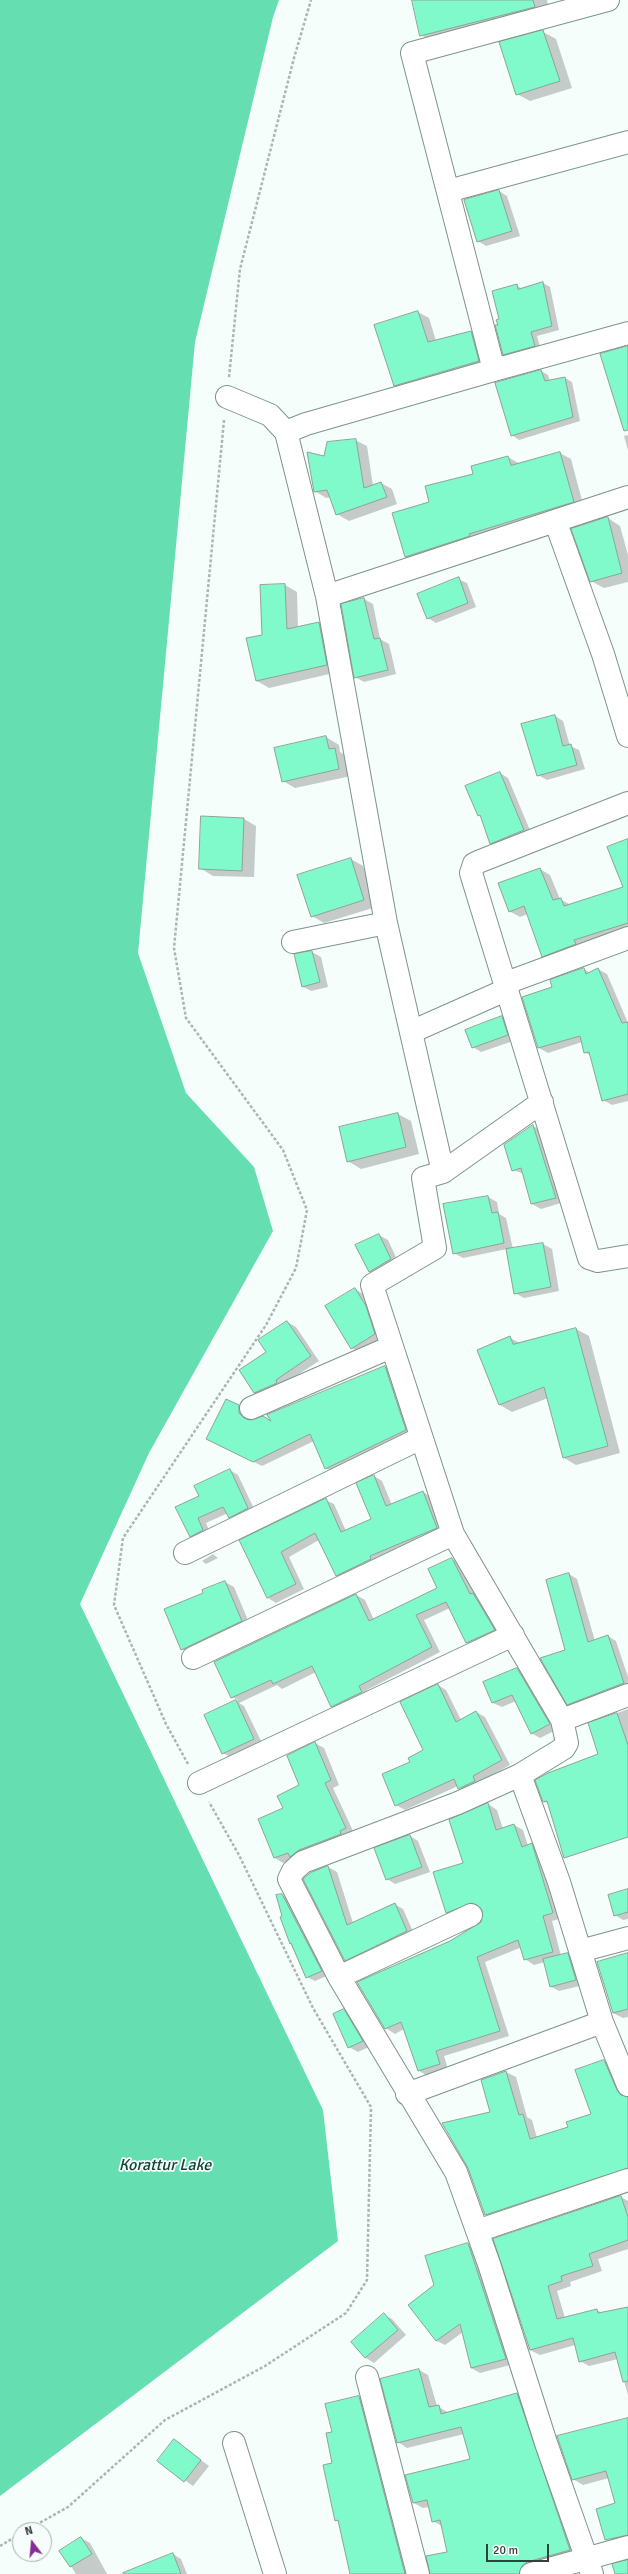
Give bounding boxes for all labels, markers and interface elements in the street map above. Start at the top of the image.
water label: Korattur Lake [119,2156,211,2176]
north arrow [12,2522,52,2562]
text: N [23,2524,34,2538]
scale bar [488,2536,551,2562]
text: 20 m [493,2543,518,2558]

